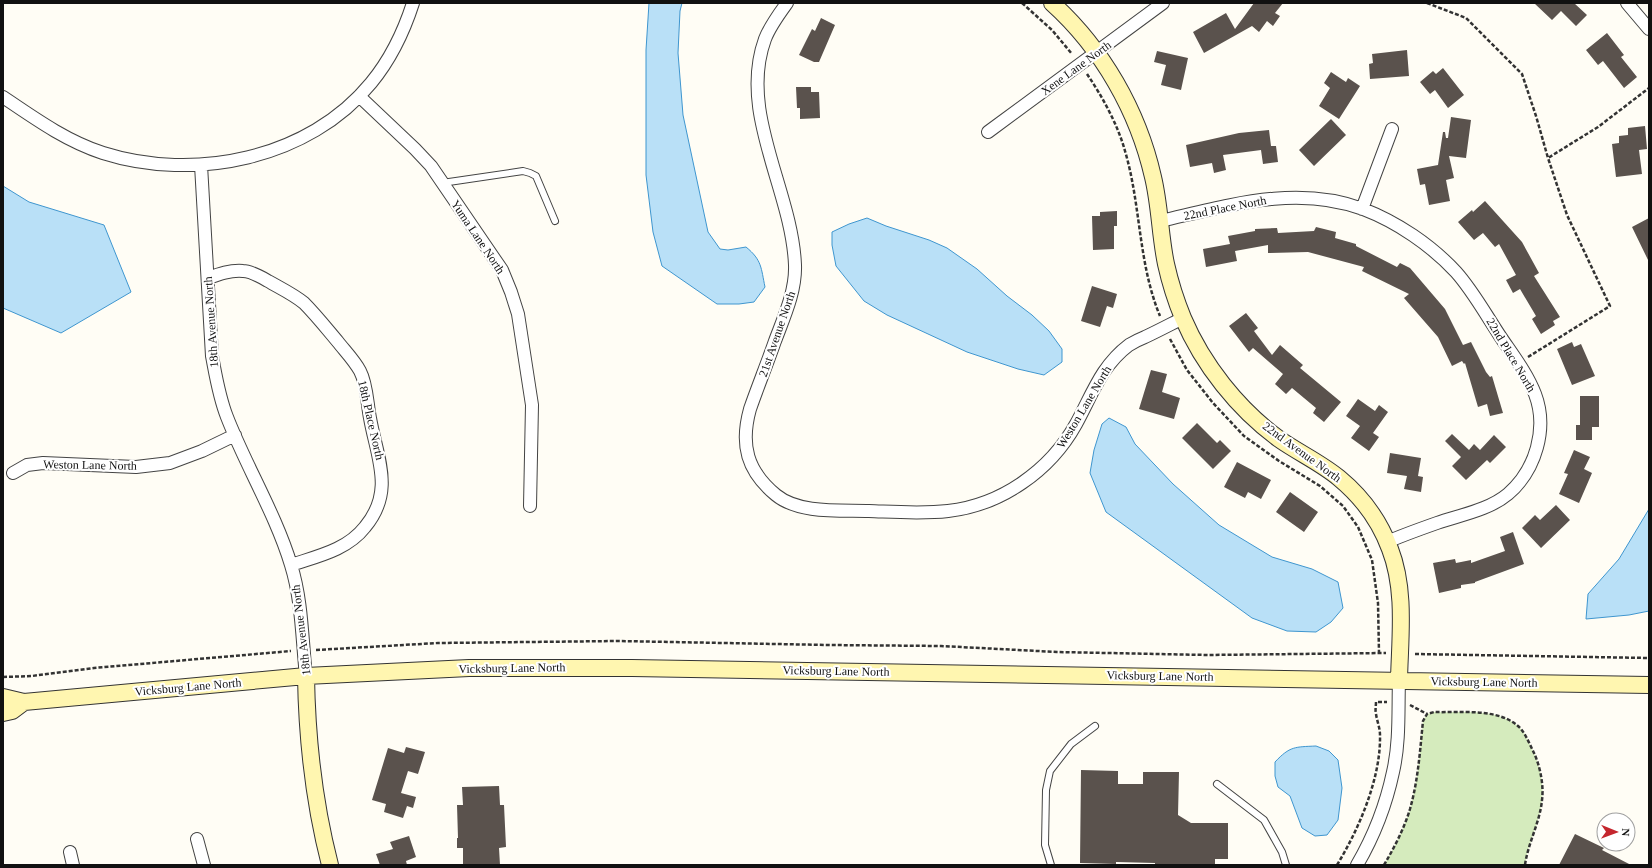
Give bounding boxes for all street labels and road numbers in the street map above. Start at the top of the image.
street label: Xene Lane North [1038,38,1114,98]
street label: 22nd Place North [1182,193,1268,223]
street label: Yuma Lane North [448,197,508,277]
street label: 18th Avenue North [201,276,221,368]
street label: 21st Avenue North [756,289,798,379]
street label: 22nd Place North [1483,315,1539,395]
street label: Weston Lane North [1054,363,1114,451]
street label: 18th Place North [355,379,387,461]
street label: 22nd Avenue North [1260,419,1344,485]
street label: Weston Lane North [43,457,137,473]
street label: 18th Avenue North [289,584,313,676]
street label: Vicksburg Lane North [458,660,566,676]
street label: Vicksburg Lane North [782,663,890,679]
street label: Vicksburg Lane North [1106,668,1214,684]
street label: Vicksburg Lane North [1430,674,1538,690]
street label: Vicksburg Lane North [134,675,242,699]

